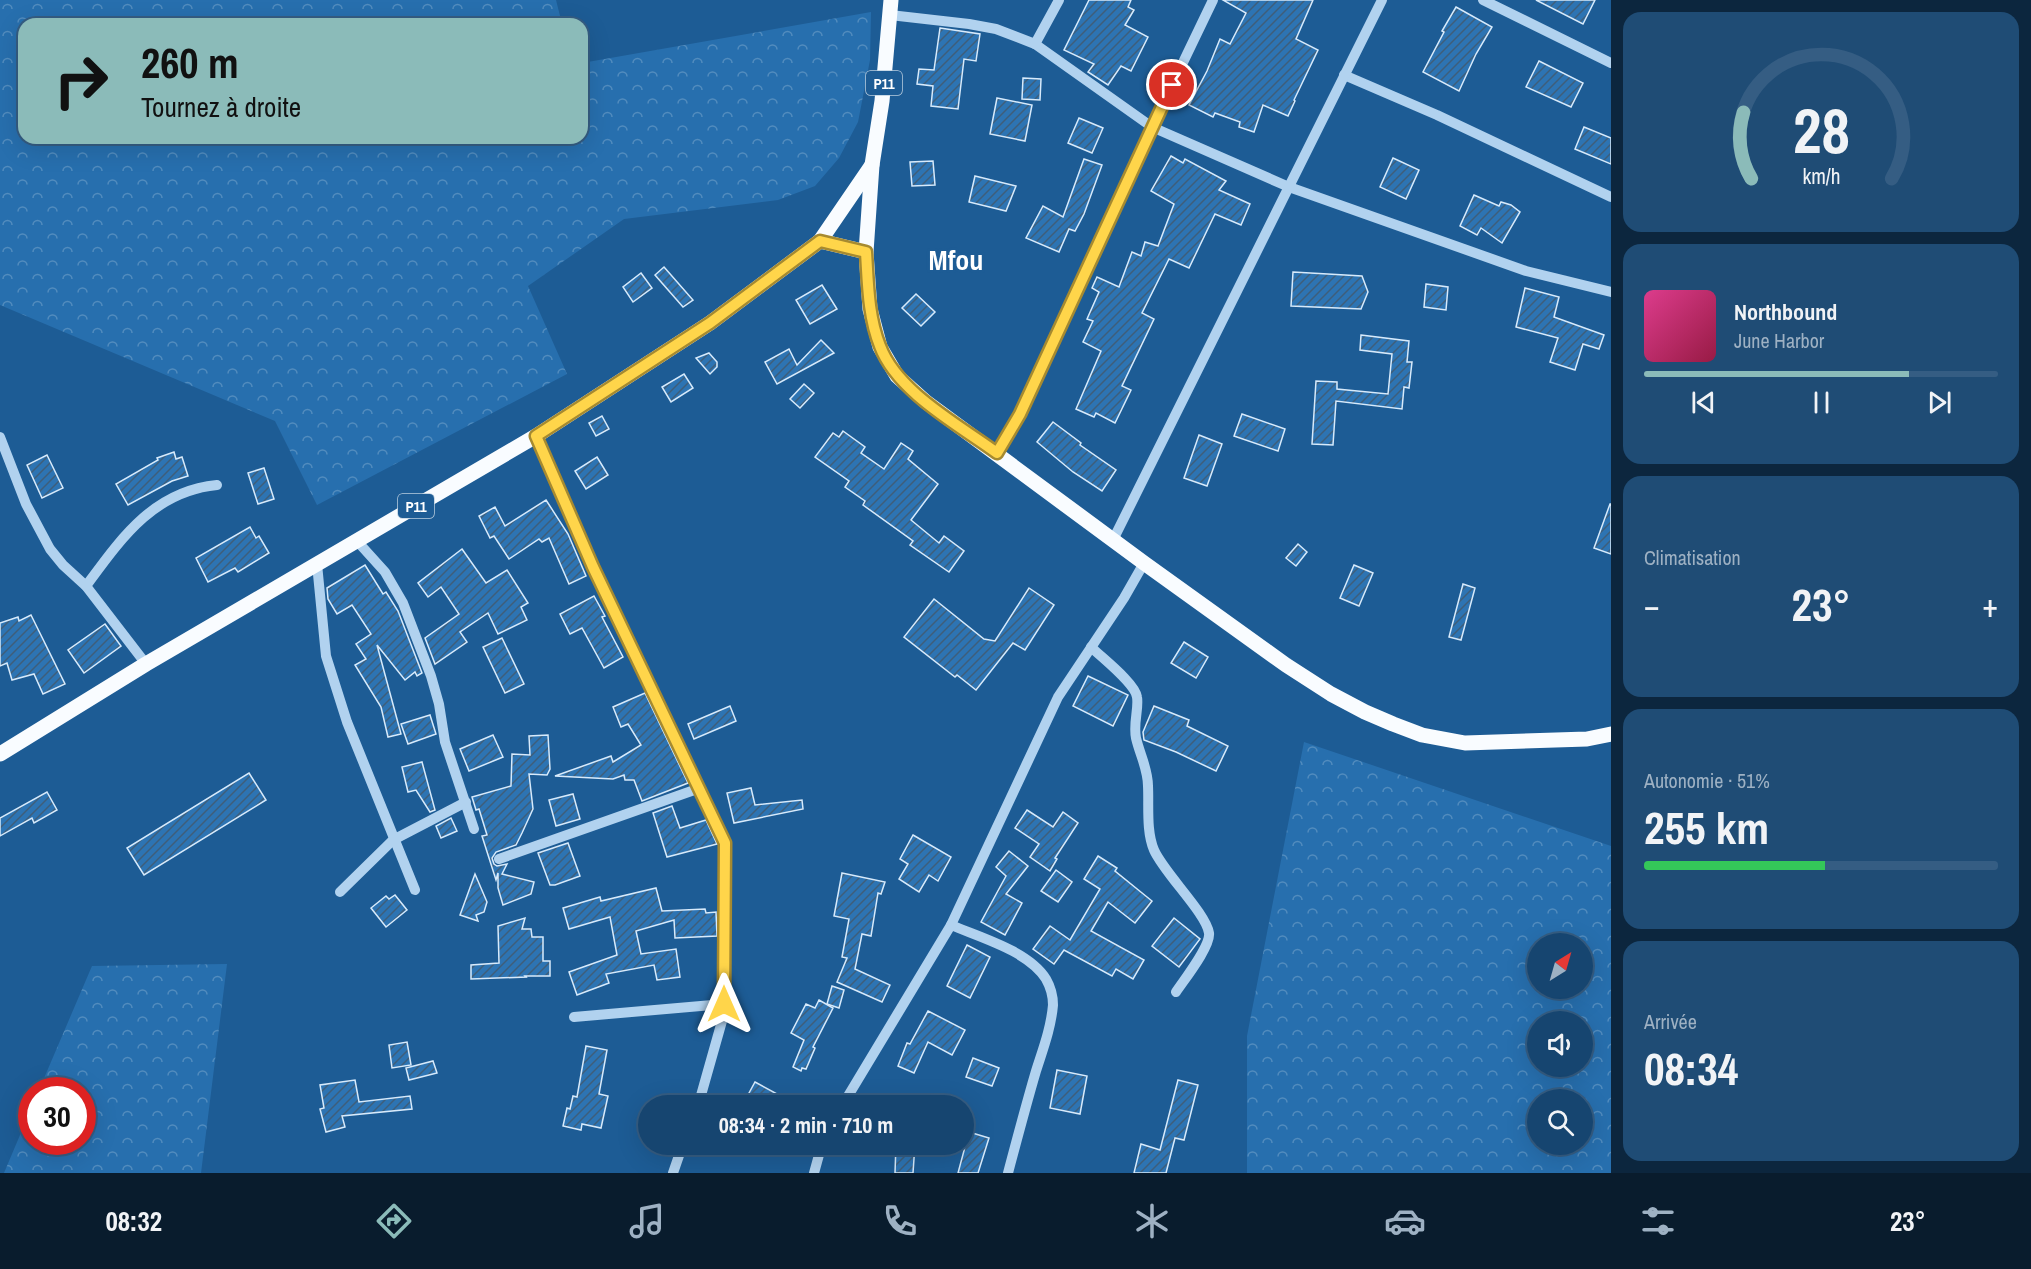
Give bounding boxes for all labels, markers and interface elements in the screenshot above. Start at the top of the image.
text: 260 m [141,35,239,91]
icon: right [42,42,120,120]
pin [1146,59,1197,110]
icon: arrive [1155,68,1188,101]
road number: P11 [866,71,902,95]
text: 28 [1793,88,1849,172]
text: Tournez à droite [141,89,301,125]
text: km/h [1802,162,1840,191]
district label: Mfou [929,241,983,279]
text: Northbound [1734,297,1837,327]
text: June Harbor [1734,327,1824,354]
icon: previous [1687,386,1720,419]
icon: pause [1805,386,1838,419]
icon: next [1923,386,1956,419]
road number: P11 [398,494,434,518]
text: Climatisation [1644,544,1741,571]
text: 23° [1791,574,1851,635]
text: − [1644,583,1660,627]
text: + [1982,583,1998,627]
text: Autonomie · 51% [1644,767,1770,794]
text: 255 km [1644,797,1769,858]
north arrow [1527,933,1593,999]
map controls [1527,933,1593,1155]
position arrow [692,972,756,1036]
text: Arrivée [1644,1008,1697,1035]
button: sound [1527,1011,1593,1077]
text: 08:34 [1644,1038,1738,1099]
speed limit sign: 30 [18,1077,96,1155]
button: search [1527,1089,1593,1155]
text: 08:34 · 2 min · 710 m [719,1110,893,1140]
icon: directions [373,1200,415,1242]
icon: music [626,1200,668,1242]
icon: phone [879,1200,921,1242]
icon: climate [1131,1200,1173,1242]
icon: car [1384,1200,1426,1242]
icon: filters [1637,1200,1679,1242]
text: 08:32 [105,1203,162,1239]
text: 23° [1890,1203,1926,1239]

